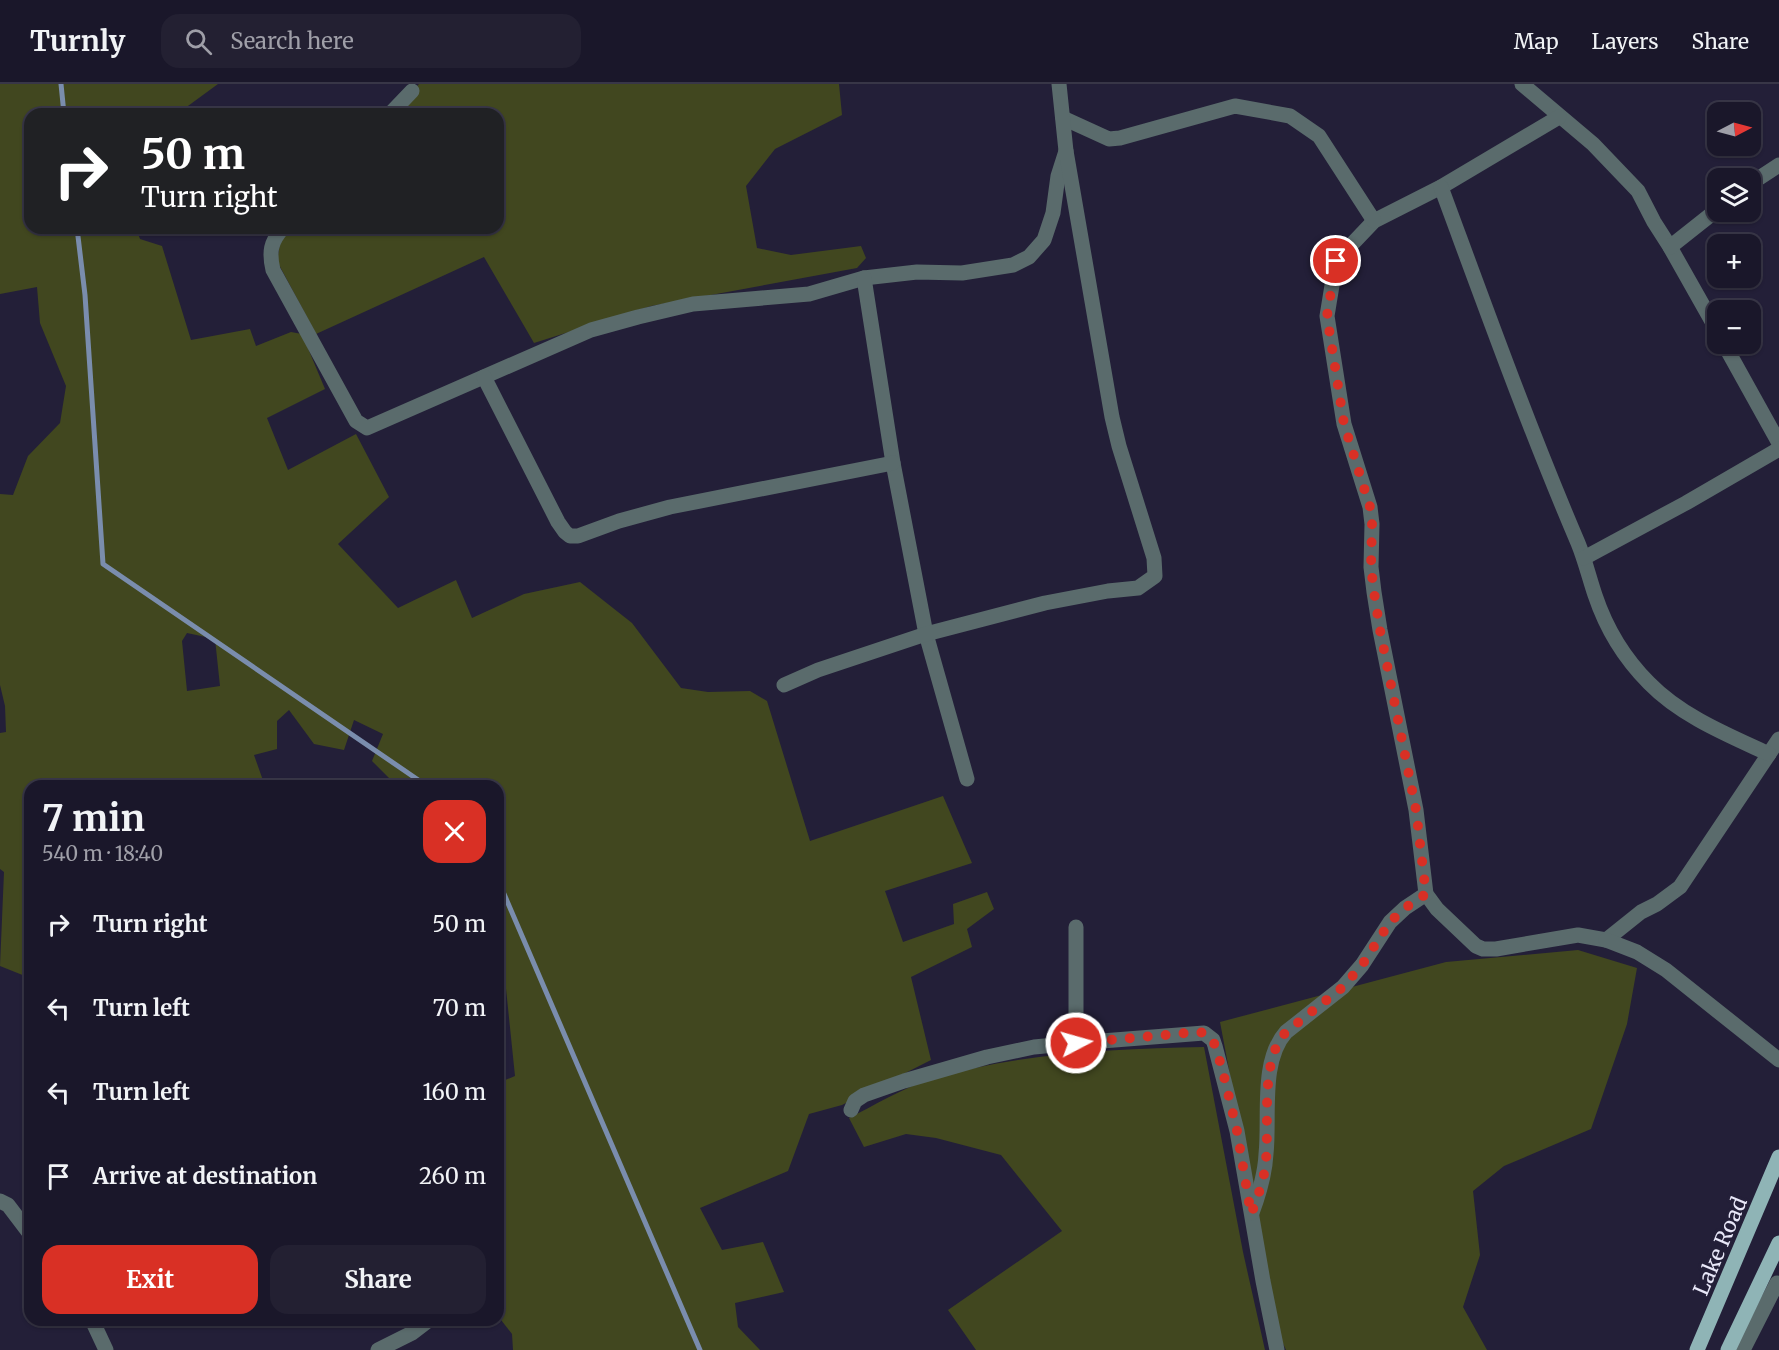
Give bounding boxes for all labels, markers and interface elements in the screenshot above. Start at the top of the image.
search box [161,14,581,68]
text: Turnly [30,23,125,59]
icon: search [182,25,215,58]
text: Search here [230,27,354,55]
text: Map [1514,28,1559,55]
text: Layers [1592,28,1659,55]
text: Share [1692,28,1749,55]
north arrow [1707,102,1761,156]
map controls [1707,102,1761,354]
text: 50 m [141,128,245,180]
icon: right [42,132,120,210]
button: layers [1707,168,1761,222]
text: Turn right [141,180,278,214]
button: + [1707,234,1761,288]
pin [1310,235,1361,286]
icon: arrive [1319,244,1352,277]
button: − [1707,300,1761,354]
text: 7 min [42,796,145,841]
button: close [423,800,486,863]
text: 540 m · 18:40 [42,841,163,866]
icon: right [42,908,75,941]
text: Turn right [93,910,207,938]
text: 50 m [432,910,486,938]
icon: left [42,992,75,1025]
text: Turn left [93,994,190,1022]
text: 70 m [433,994,486,1022]
position arrow [1044,1011,1108,1075]
icon: left [42,1076,75,1109]
text: Turn left [93,1078,190,1106]
text: 160 m [422,1078,486,1106]
icon: arrive [42,1160,75,1193]
text: Arrive at destination [93,1162,317,1190]
text: 260 m [419,1162,486,1190]
street label: Lake Road [1687,1192,1753,1299]
button: Exit [42,1245,258,1314]
button: Share [270,1245,486,1314]

